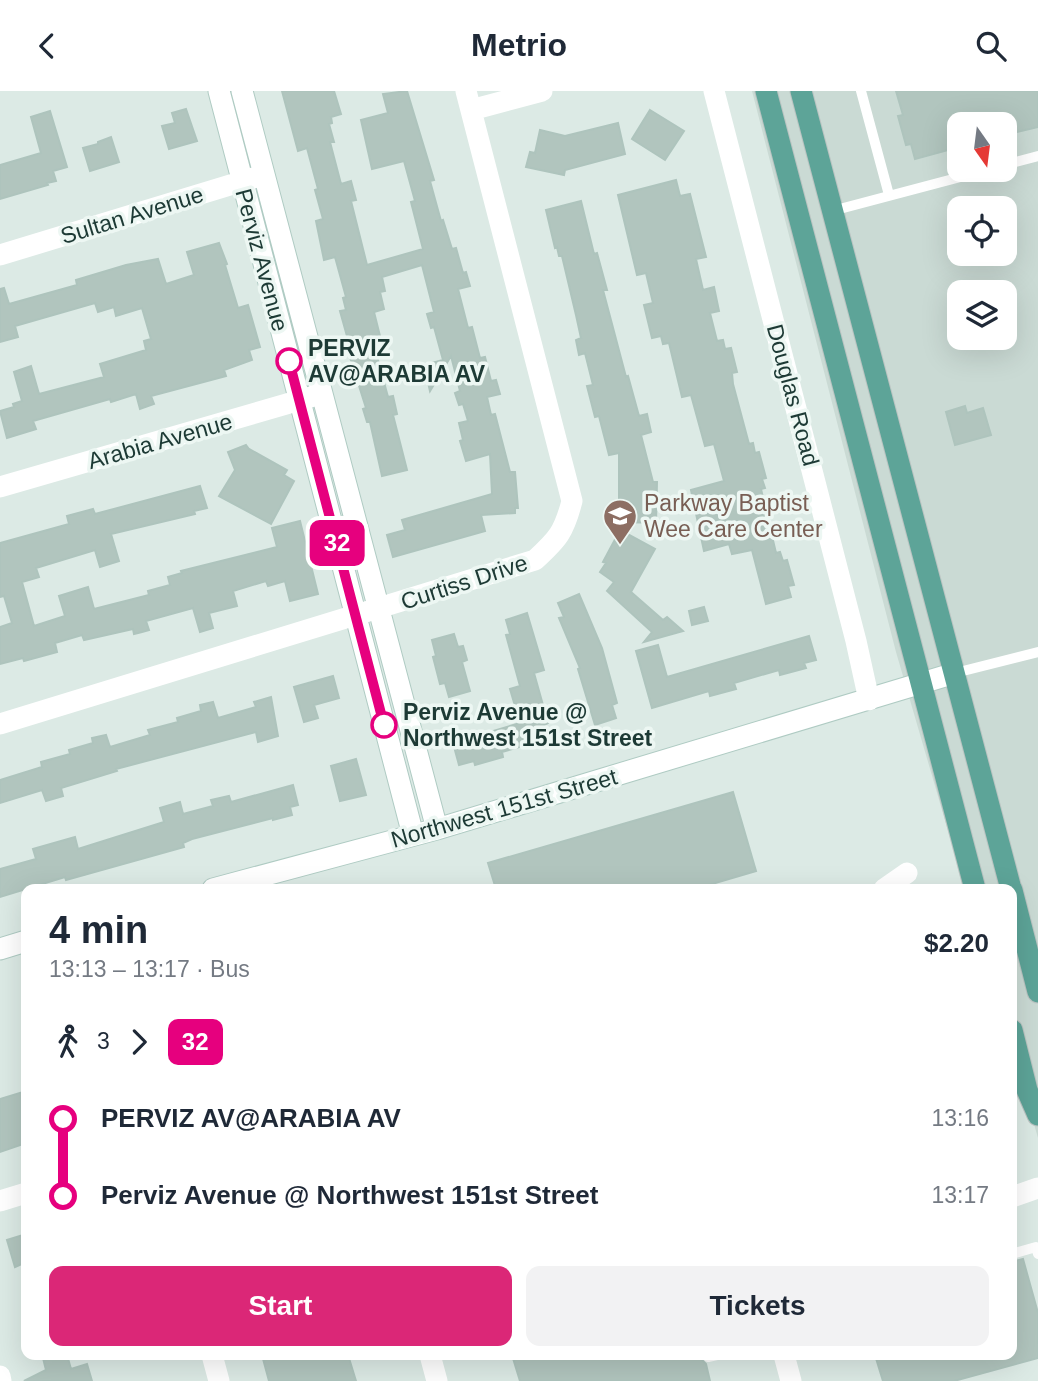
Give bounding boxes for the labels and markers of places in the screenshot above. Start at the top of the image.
place label: PERVIZ AV@ARABIA AV [308,335,486,387]
marker: PERVIZ AV@ARABIA AV [276,348,302,374]
place label: Parkway Baptist Wee Care Center [644,490,823,542]
school or university icon: Parkway Baptist Wee Care Center [601,497,639,546]
place label: Perviz Avenue @ Northwest 151st Street [403,699,653,751]
marker: Perviz Avenue @ Northwest 151st Street [371,712,397,738]

